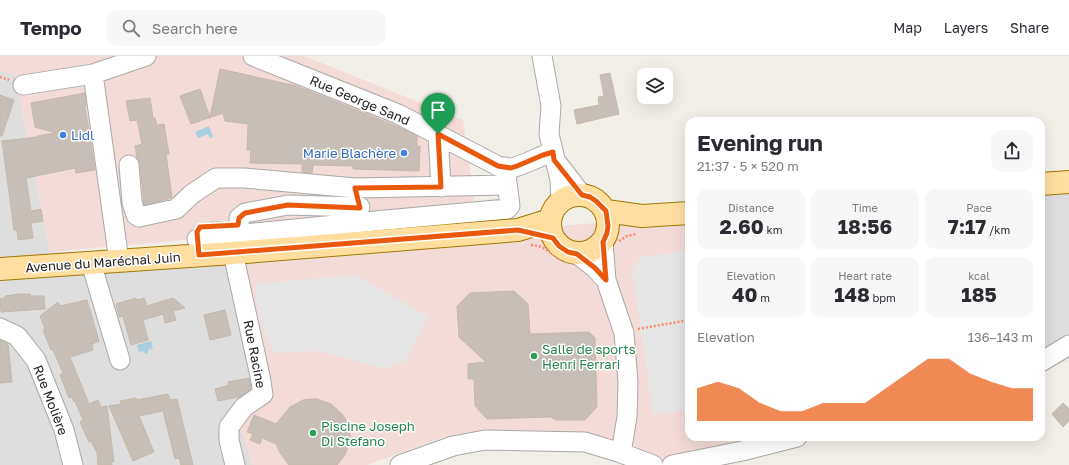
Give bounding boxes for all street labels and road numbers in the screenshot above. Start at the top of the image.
street label: Rue George Sand [308,72,412,128]
street label: Avenue du Maréchal Juin [25,249,181,275]
street label: Rue Racine [241,318,269,390]
street label: Rue Molière [30,363,72,437]

